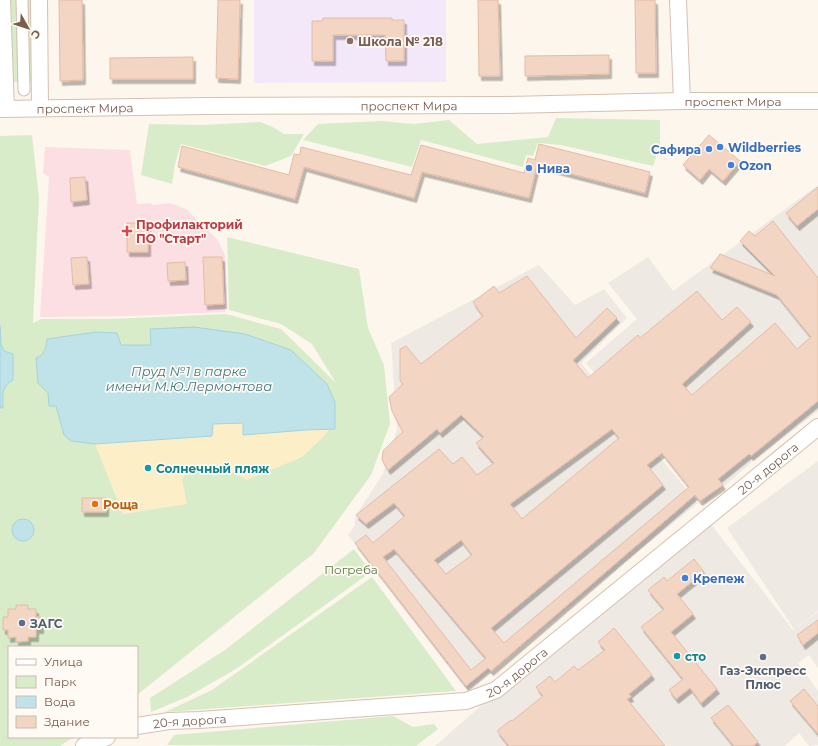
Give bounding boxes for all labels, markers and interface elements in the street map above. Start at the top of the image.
north arrow [8,8,48,48]
text: С [28,27,44,42]
place label: Школа № 218 [358,34,443,49]
marker: Школа № 218 [345,36,355,46]
street label: проспект Мира [684,94,781,109]
street label: проспект Мира [360,98,457,113]
street label: проспект Мира [36,100,134,116]
place label: Wildberries [728,140,802,155]
place label: Сафира [651,142,701,157]
marker: Wildberries [715,142,725,152]
marker: Сафира [704,144,714,154]
place label: Ozon [739,158,772,173]
marker: Ozon [726,160,736,170]
place label: Нива [537,161,570,176]
marker: Нива [524,163,534,173]
place label: Профилакторий ПО "Старт" [136,217,243,246]
marker: Профилакторий ПО "Старт" [121,225,133,237]
water label: Пруд №1 в парке имени М.Ю.Лермонтова [106,363,272,394]
street label: 20-я дорога [735,439,801,497]
place label: Солнечный пляж [156,461,269,476]
marker: Солнечный пляж [143,463,153,473]
place label: Роща [103,497,138,512]
marker: Роща [90,499,100,509]
park label: Погреба [324,562,378,577]
place label: Крепеж [693,571,745,586]
marker: Крепеж [680,573,690,583]
place label: ЗАГС [29,616,63,631]
marker: ЗАГС [17,618,27,628]
street label: 20-я дорога [484,644,550,700]
legend [8,646,138,738]
place label: сто [685,649,706,664]
marker: сто [672,651,682,661]
marker: Газ-Экспресс Плюс [758,652,768,662]
text: Улица [44,654,83,669]
place label: Газ-Экспресс Плюс [720,663,806,692]
text: Парк [44,674,76,689]
text: Вода [44,694,75,709]
street label: 20-я дорога [152,711,227,731]
text: Здание [44,714,90,729]

